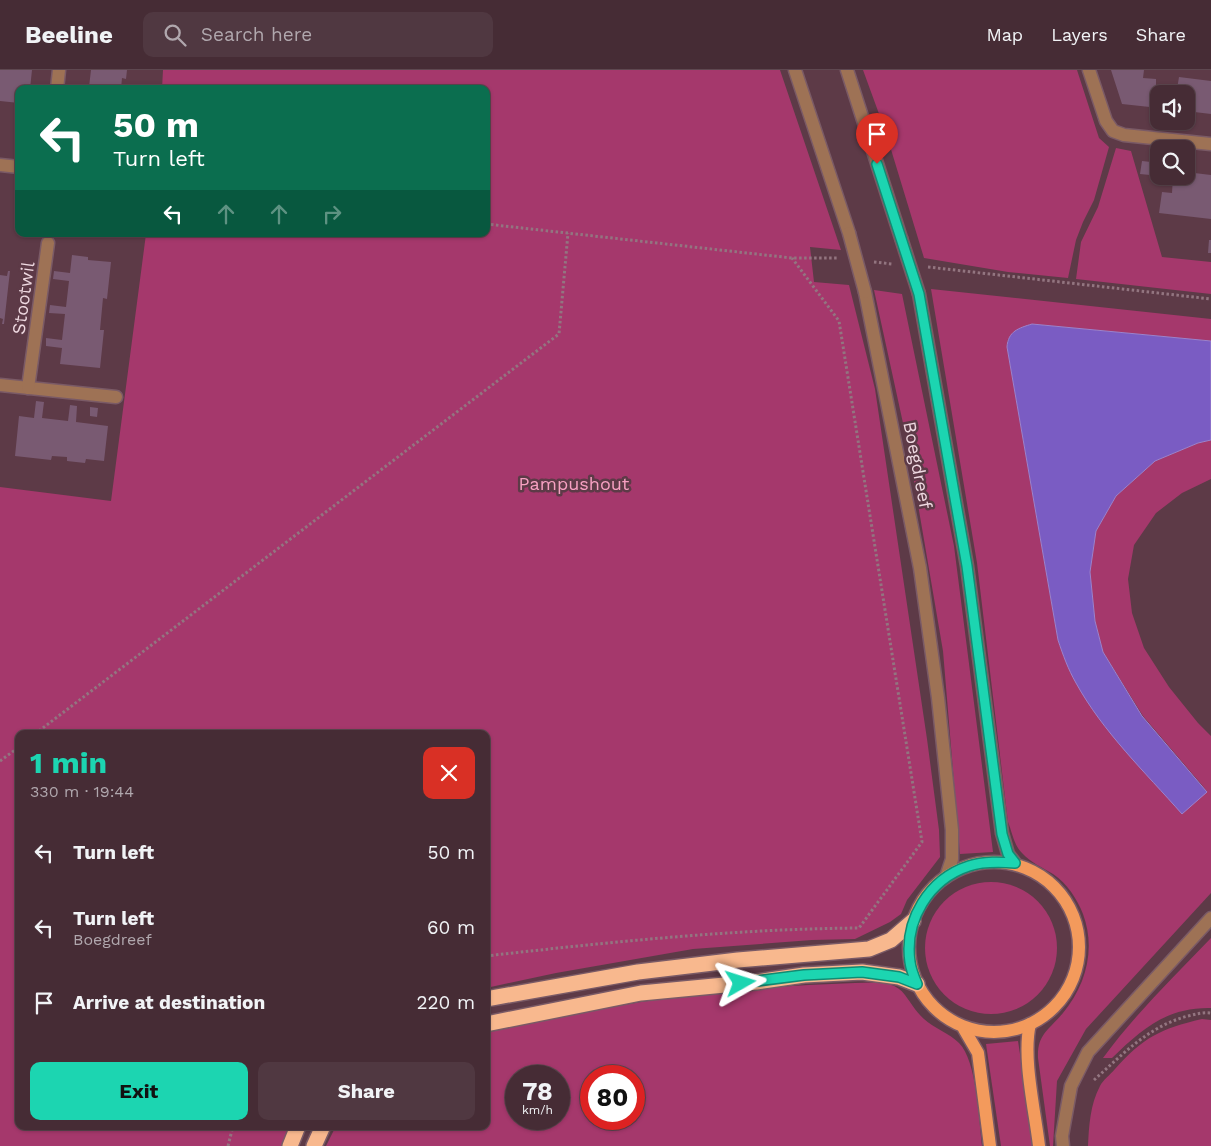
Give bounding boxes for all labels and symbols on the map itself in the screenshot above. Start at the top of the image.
pin [856,113,898,164]
street label: Stootwil [7,260,39,336]
street label: Boegdreef [899,419,937,511]
park label: Pampushout [519,473,630,494]
position arrow [714,956,766,1008]
speed limit sign: 80 [580,1065,645,1130]

